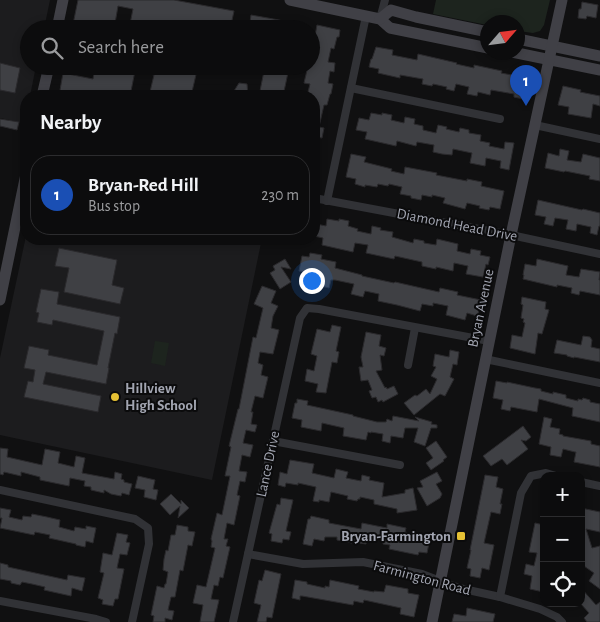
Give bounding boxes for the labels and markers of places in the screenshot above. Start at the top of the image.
pin: 1 [510,65,542,106]
place label: Hillview High School [125,381,197,413]
marker: Hillview High School [109,391,121,403]
place label: Bryan-Farmington [341,529,451,544]
marker: Bryan-Farmington [455,530,467,542]

